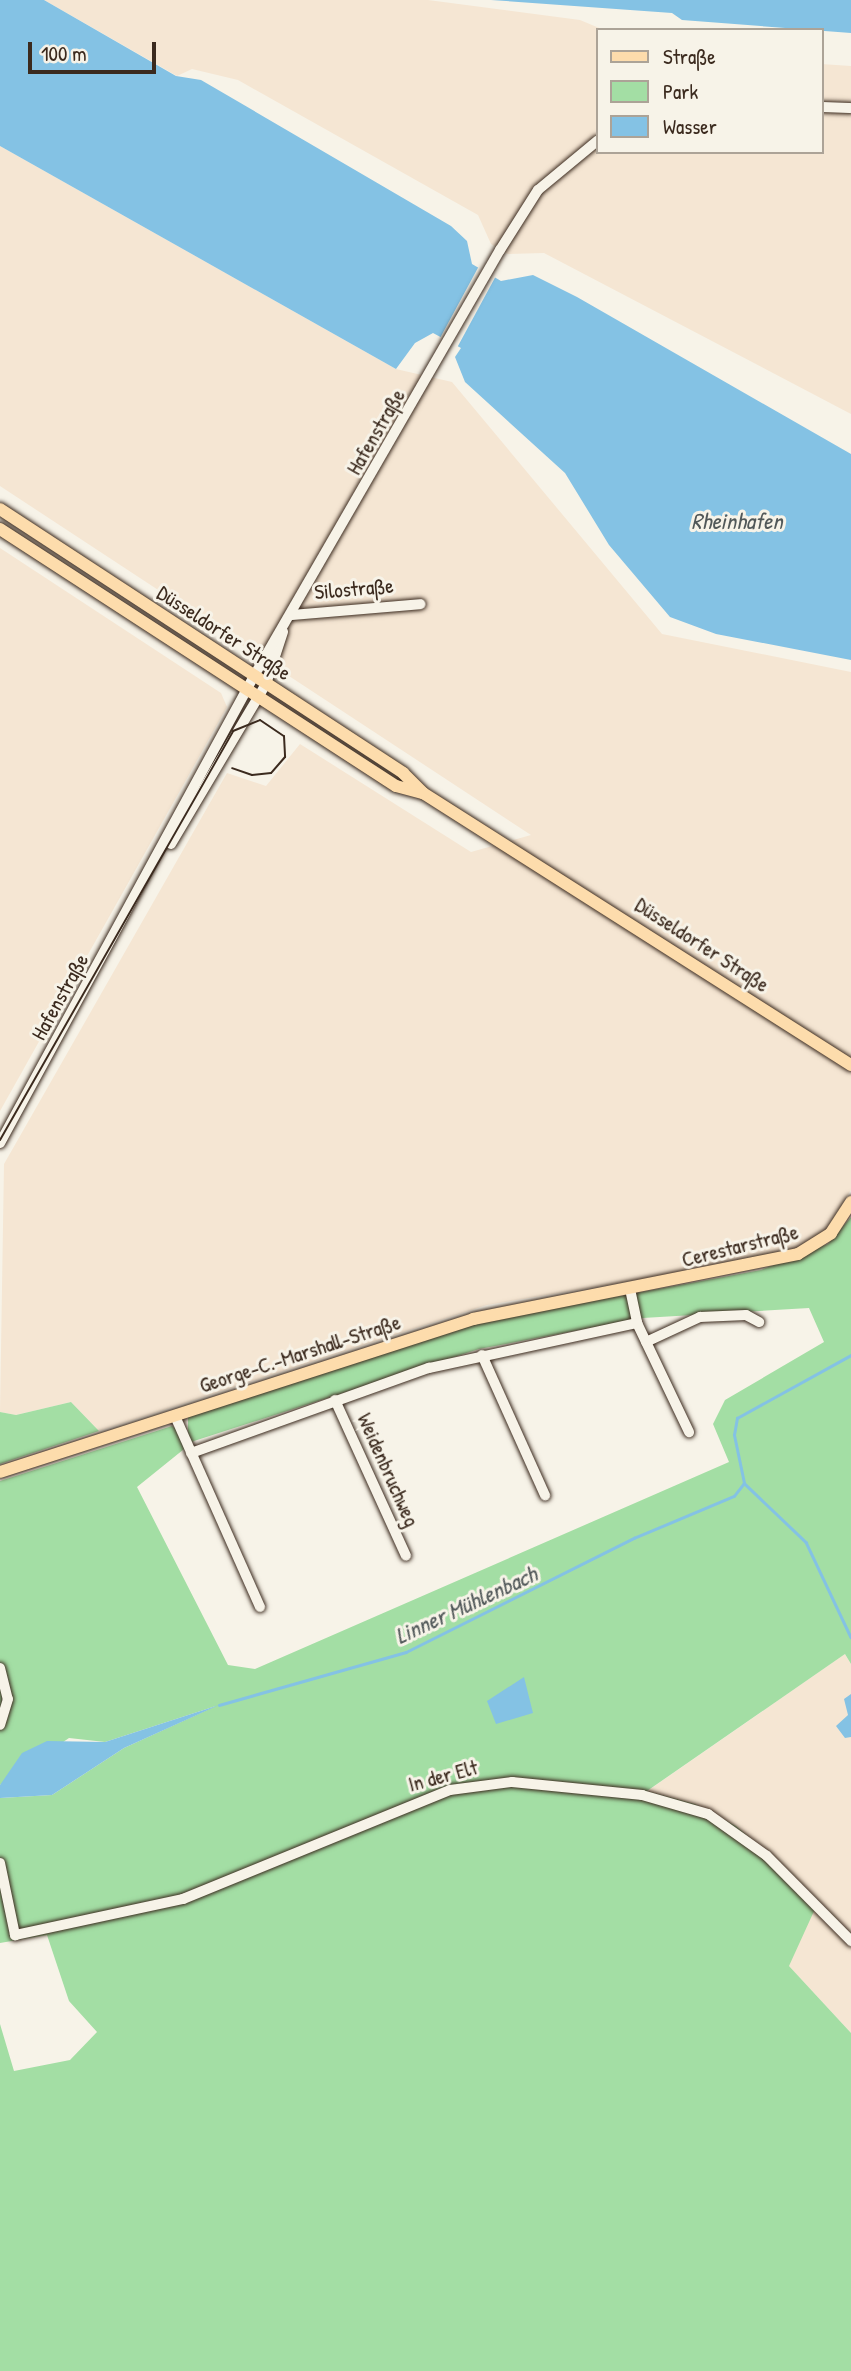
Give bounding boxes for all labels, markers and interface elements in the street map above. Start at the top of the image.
scale bar [32,28,159,72]
legend [596,28,823,154]
text: 100 m [41,39,87,68]
text: Straße [663,42,716,71]
text: Park [663,77,698,106]
text: Wasser [663,112,717,141]
street label: Hafenstraße [341,385,411,479]
water label: Rheinhafen [691,507,783,535]
street label: Silostraße [313,573,395,605]
street label: Düsseldorfer Straße [152,580,296,686]
street label: Düsseldorfer Straße [630,892,774,998]
street label: Hafenstraße [26,950,94,1044]
street label: Cerestarstraße [679,1219,801,1273]
street label: George-C.-Marshall-Straße [196,1310,404,1398]
street label: Weidenbruchweg [352,1409,424,1531]
water label: Linner Mühlenbach [391,1560,541,1650]
street label: In der Elt [406,1755,480,1797]

